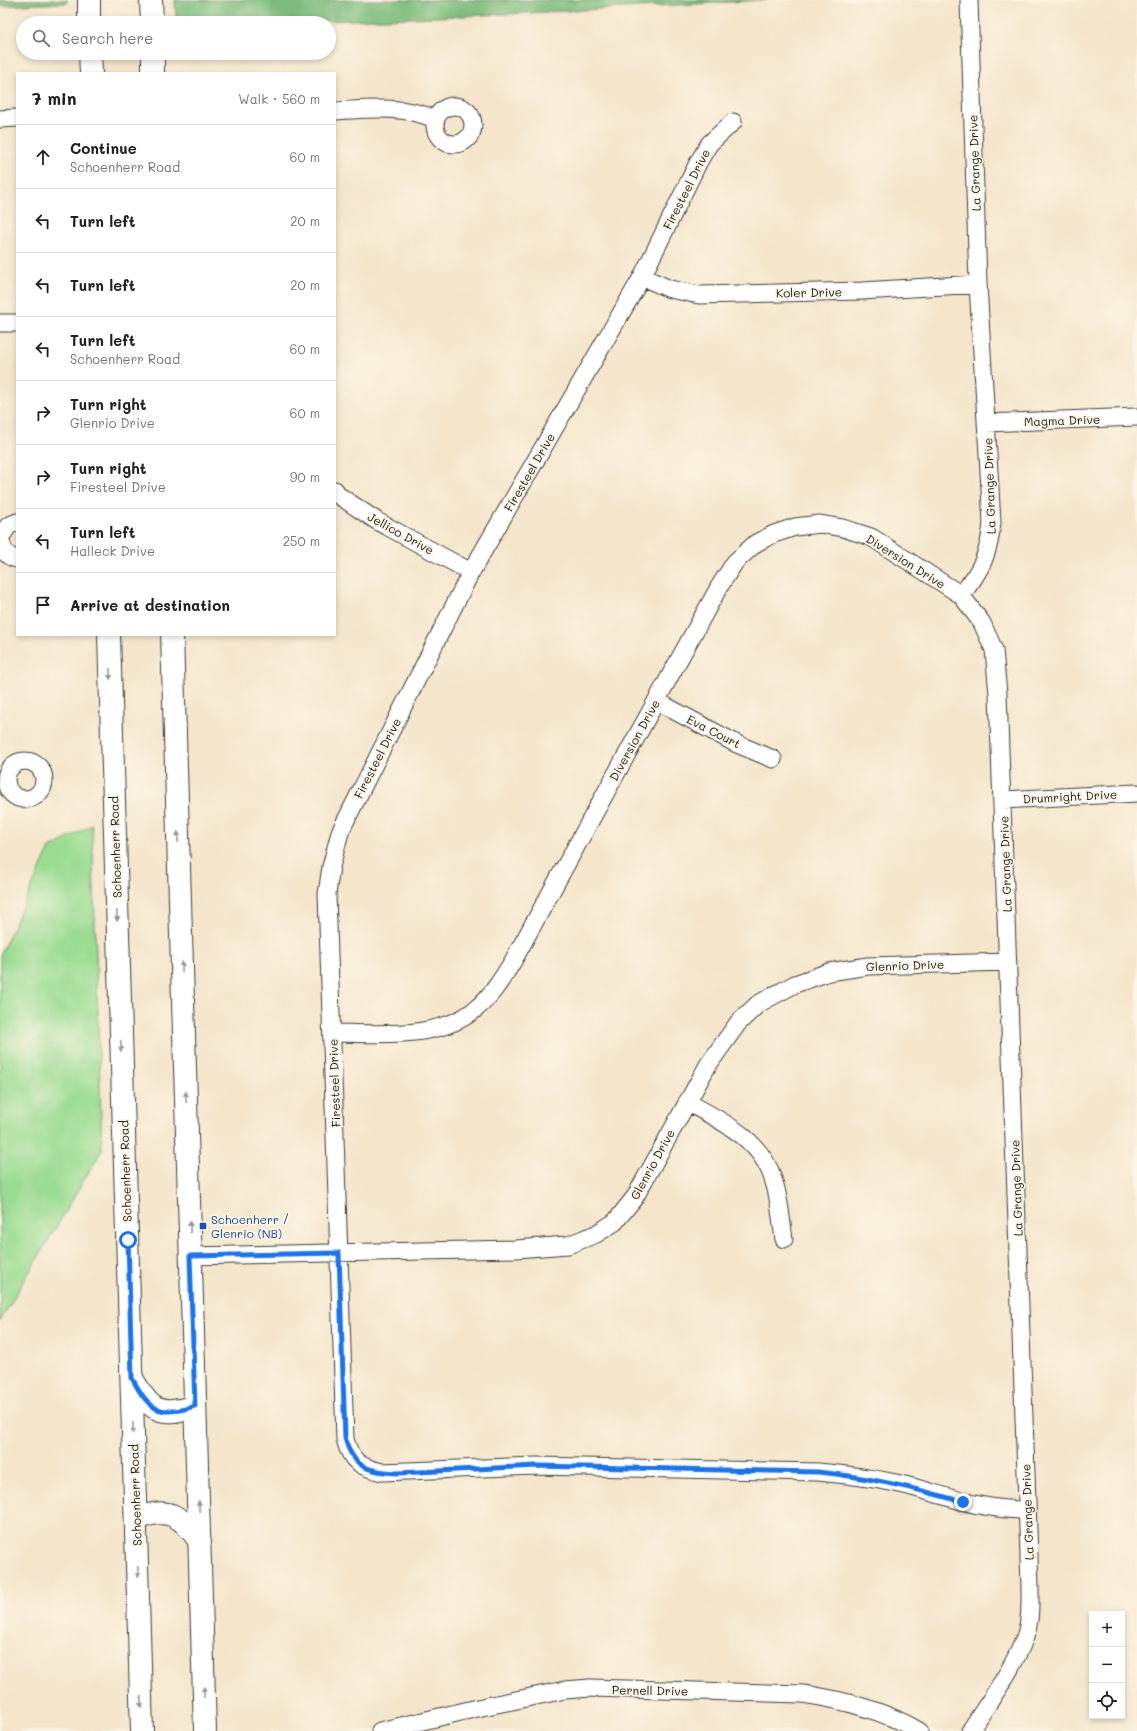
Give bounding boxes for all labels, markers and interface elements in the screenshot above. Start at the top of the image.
search box [16,16,336,60]
icon: search [30,27,52,49]
text: Search here [62,28,153,48]
text: 7 min [32,87,77,109]
text: Walk · 560 m [238,90,320,107]
street label: La Grange Drive [964,114,984,212]
text: Continue [70,138,137,158]
icon: ahead [32,146,54,168]
street label: Firesteel Drive [659,146,713,232]
text: 60 m [290,148,320,165]
text: Schoenherr Road [70,158,180,175]
icon: left [32,210,54,232]
text: Turn left [70,211,135,231]
text: 20 m [290,212,320,229]
icon: left [32,274,54,296]
text: Turn left [70,275,135,295]
text: 20 m [290,276,320,293]
street label: Koler Drive [776,283,842,301]
text: Turn left [70,330,135,350]
icon: left [32,338,54,360]
text: 60 m [290,340,320,357]
text: Schoenherr Road [70,350,180,367]
text: Turn right [70,394,147,414]
icon: right [32,402,54,424]
text: 60 m [290,404,320,421]
street label: Magma Drive [1023,411,1101,429]
text: Glenrio Drive [70,414,155,431]
street label: Firesteel Drive [500,430,558,514]
street label: La Grange Drive [979,437,999,535]
text: Turn right [70,458,147,478]
icon: right [32,466,54,488]
text: 90 m [290,468,320,485]
text: Firesteel Drive [70,478,166,495]
street label: Jellico Drive [365,508,437,558]
text: Turn left [70,522,135,542]
icon: left [32,530,54,552]
street label: Diversion Drive [863,530,949,592]
text: 250 m [283,532,320,549]
text: Halleck Drive [70,542,155,559]
icon: arrive [32,594,54,616]
text: Arrive at destination [70,595,230,615]
one-way arrow [107,668,113,681]
street label: Diversion Drive [605,697,663,783]
street label: Eva Court [684,711,744,751]
street label: Firesteel Drive [350,715,404,801]
street label: Drumright Drive [1022,786,1118,806]
street label: Schoenherr Road [105,795,125,898]
street label: La Grange Drive [995,815,1015,913]
one-way arrow [175,830,181,843]
one-way arrow [114,910,120,923]
street label: Glenrio Drive [866,956,944,974]
one-way arrow [179,960,185,973]
street label: Firesteel Drive [324,1039,344,1127]
one-way arrow [118,1040,124,1053]
one-way arrow [183,1090,189,1103]
street label: Schoenherr Road [115,1119,135,1222]
street label: Glenrio Drive [626,1126,678,1202]
street label: La Grange Drive [1006,1139,1026,1237]
place label: Schoenherr / Glenrio (NB) [211,1211,289,1241]
one-way arrow [186,1221,193,1233]
marker: Schoenherr / Glenrio (NB) [198,1221,208,1231]
route start [119,1231,137,1249]
one-way arrow [130,1422,137,1434]
street label: Schoenherr Road [125,1443,145,1546]
street label: La Grange Drive [1017,1463,1037,1561]
route end [954,1493,972,1511]
one-way arrow [196,1499,202,1512]
one-way arrow [134,1566,141,1578]
map controls [1089,1611,1125,1719]
button: + [1089,1611,1125,1647]
button: − [1089,1647,1125,1683]
street label: Pernell Drive [612,1681,688,1699]
button: locate [1089,1683,1125,1719]
one-way arrow [201,1685,207,1698]
one-way arrow [138,1696,145,1708]

